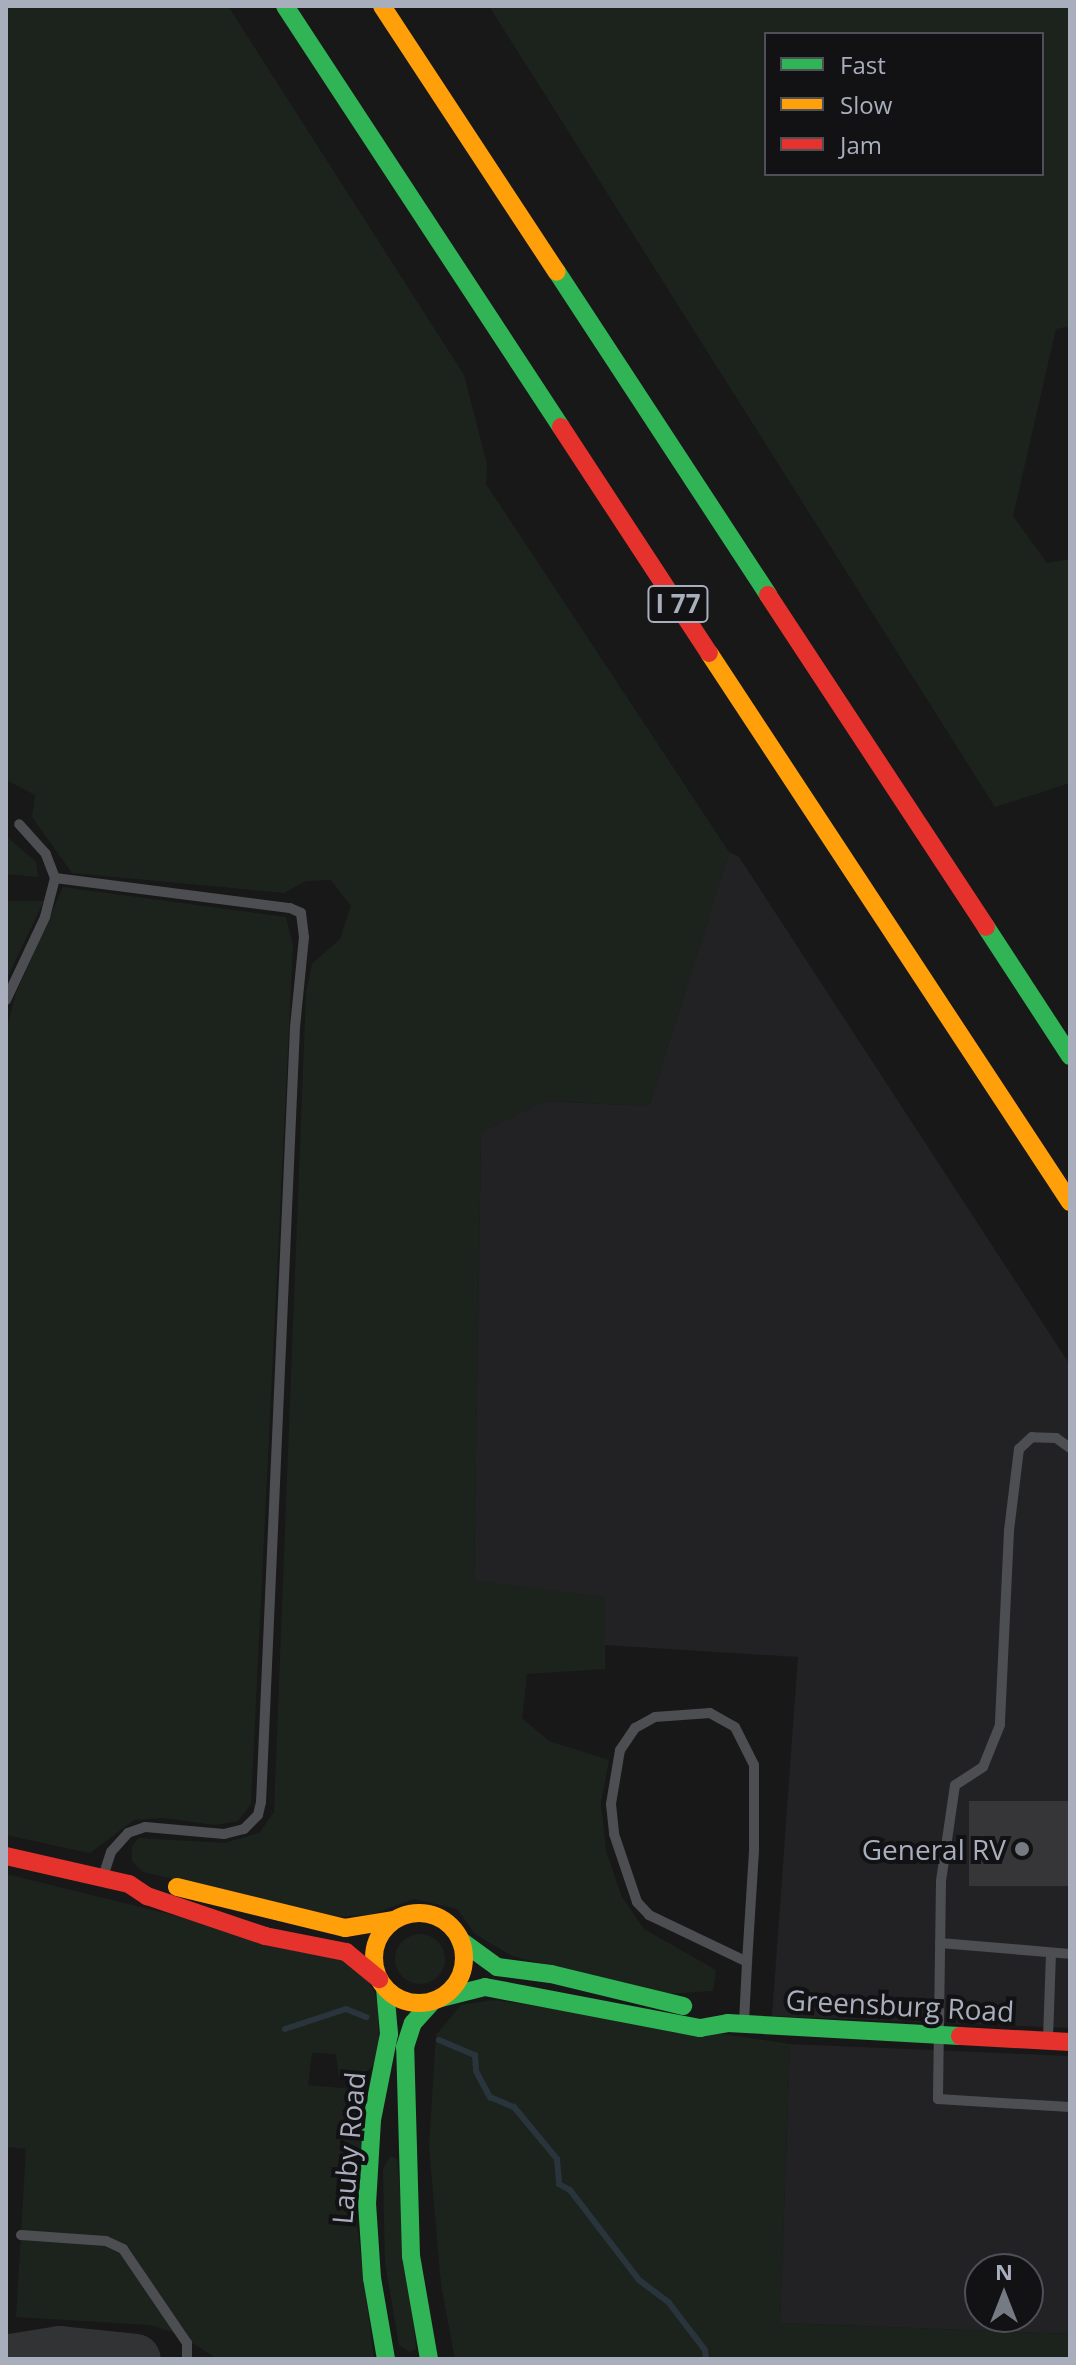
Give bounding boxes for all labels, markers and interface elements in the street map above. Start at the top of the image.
legend [764,32,1044,176]
text: Fast [840,48,886,81]
text: Slow [840,88,892,121]
text: Jam [840,128,882,161]
road number: I 77 [646,582,710,626]
place label: General RV [862,1832,1006,1866]
marker: General RV [1013,1840,1031,1858]
street label: Greensburg Road [785,1982,1015,2028]
street label: Lauby Road [325,2071,371,2225]
north arrow [964,2253,1044,2333]
text: N [995,2256,1013,2286]

